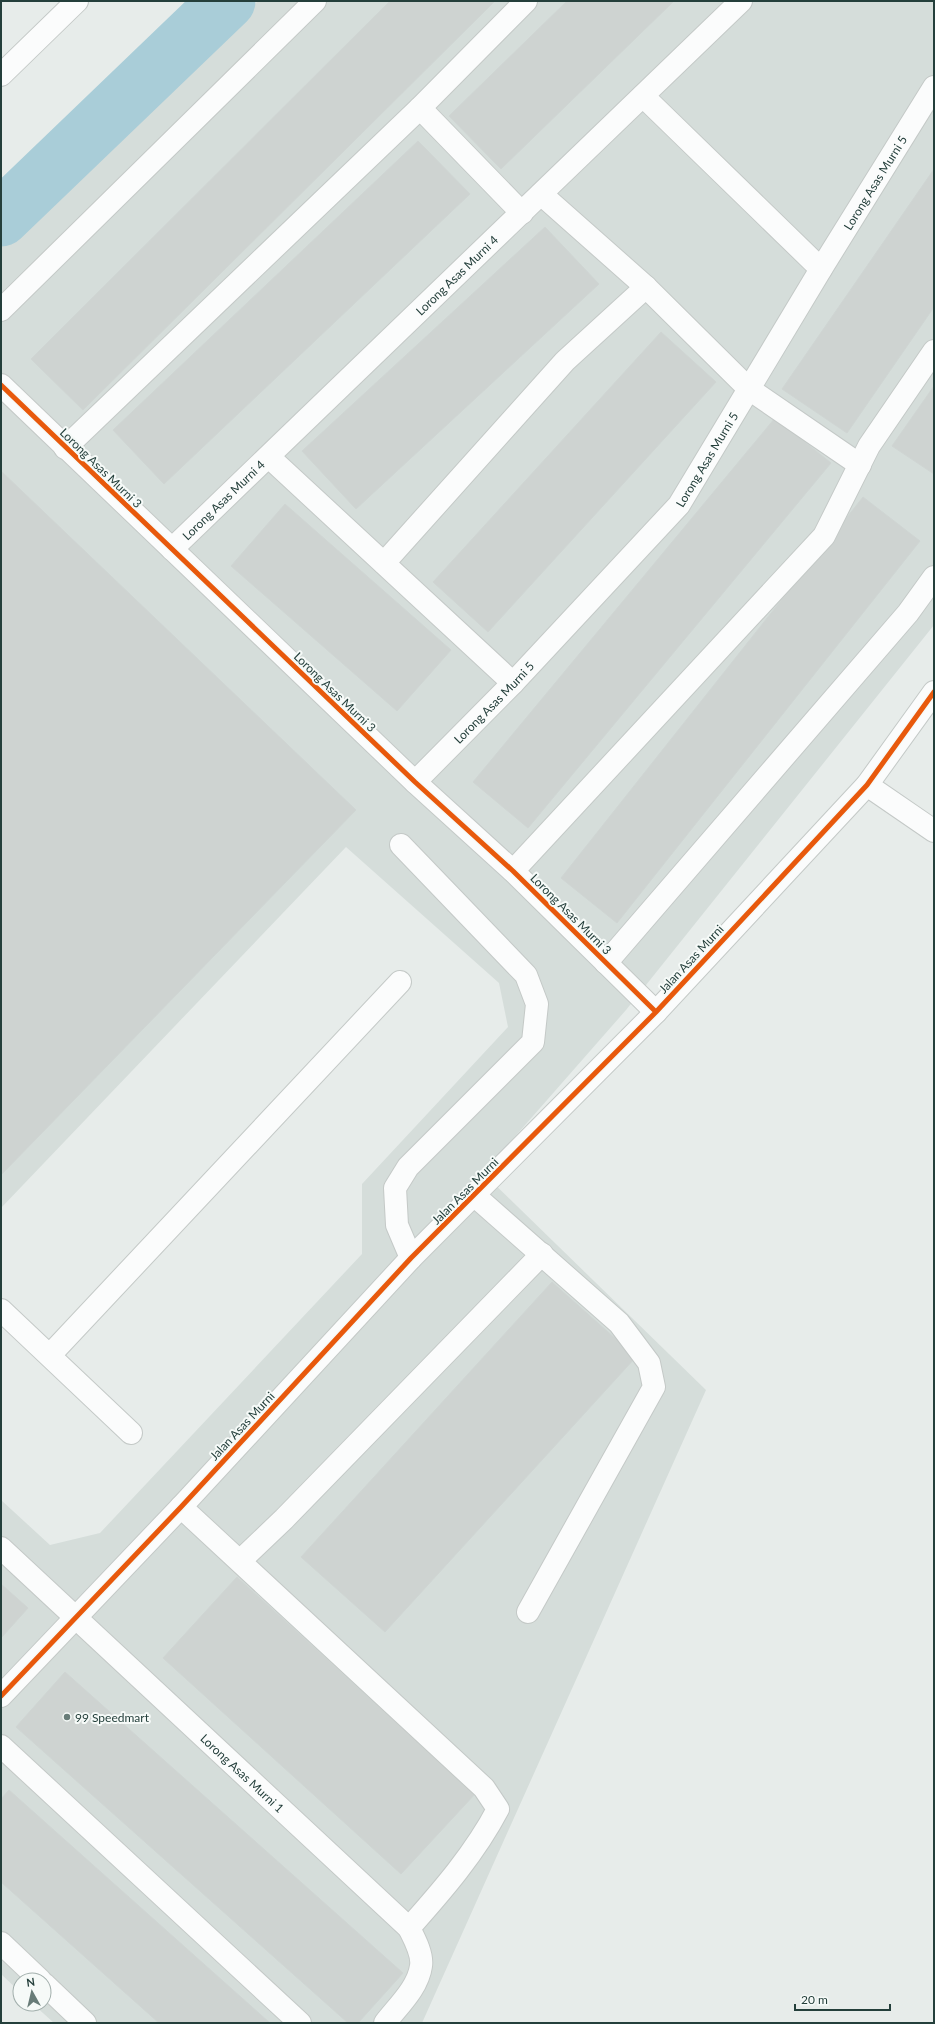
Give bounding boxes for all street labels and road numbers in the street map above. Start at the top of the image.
street label: Lorong Asas Murni 5 [840,132,910,232]
street label: Lorong Asas Murni 4 [412,232,501,318]
street label: Lorong Asas Murni 5 [672,409,741,510]
street label: Lorong Asas Murni 3 [57,425,145,511]
street label: Lorong Asas Murni 4 [179,457,267,543]
street label: Lorong Asas Murni 3 [291,649,379,735]
street label: Lorong Asas Murni 5 [450,658,537,746]
street label: Lorong Asas Murni 3 [527,870,615,958]
street label: Jalan Asas Murni [655,922,727,996]
street label: Jalan Asas Murni [429,1154,502,1227]
street label: Jalan Asas Murni [206,1389,278,1463]
street label: Lorong Asas Murni 1 [198,1730,287,1815]

